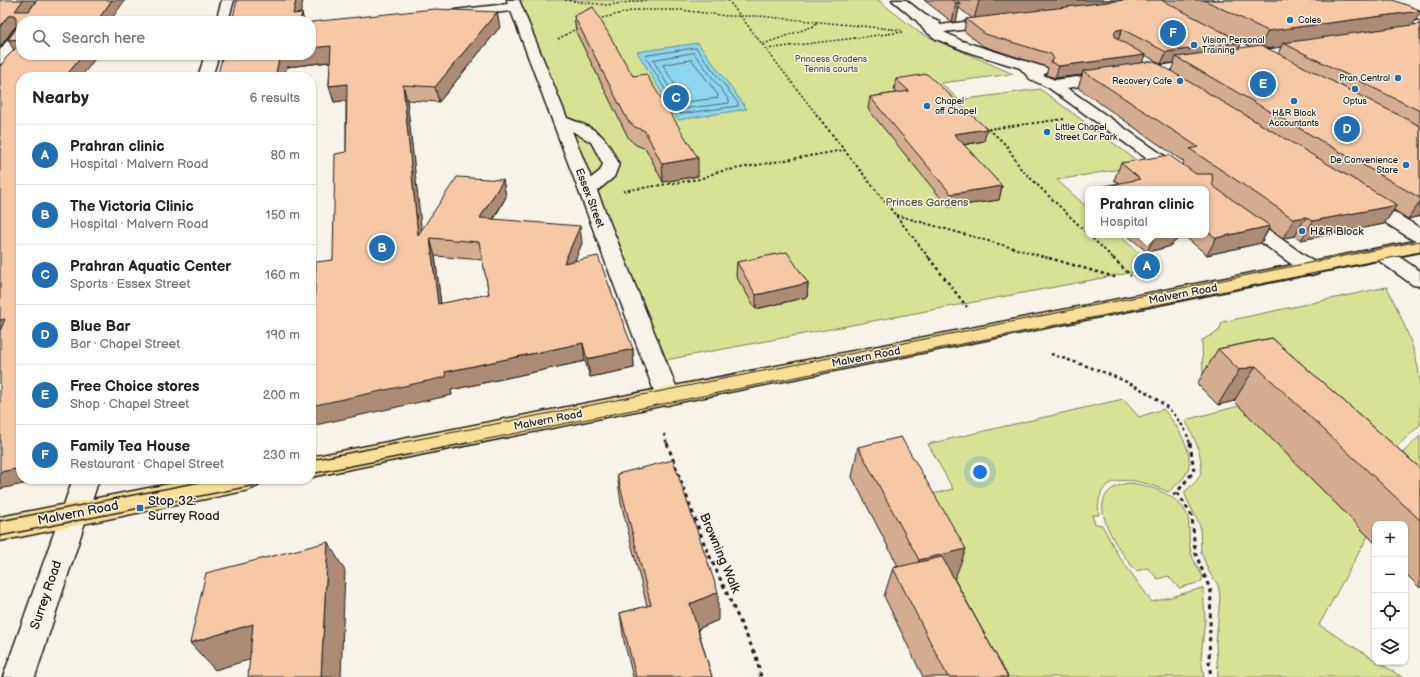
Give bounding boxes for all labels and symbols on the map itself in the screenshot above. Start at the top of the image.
marker: Coles [1285,15,1295,25]
place label: Coles [1298,15,1322,26]
pin: F [1160,18,1186,48]
place label: Vision Personal Training [1202,35,1264,56]
marker: Vision Personal Training [1189,40,1199,50]
park label: Princess Gradens Tennis courts [795,54,868,75]
pin: E [1250,69,1276,99]
place label: Pran Central [1339,73,1390,84]
marker: Pran Central [1393,73,1403,83]
place label: Recovery Cafe [1112,76,1173,87]
marker: Recovery Cafe [1175,76,1185,86]
pin: C [663,83,689,113]
marker: Optus [1350,84,1360,94]
place label: Chapel off Chapel [935,96,976,117]
marker: H&R Block Accountants [1289,96,1299,106]
place label: Optus [1343,96,1368,107]
marker: Chapel off Chapel [922,101,932,111]
place label: H&R Block Accountants [1269,108,1319,129]
pin: D [1334,114,1360,144]
place label: Little Chapel Street Car Park [1055,122,1118,143]
marker: Little Chapel Street Car Park [1042,127,1052,137]
place label: De Convenience Store [1330,155,1399,176]
marker: De Convenience Store [1401,160,1411,170]
street label: Essex Street [573,166,608,230]
park label: Princes Gardens [885,196,969,209]
place label: H&R Block [1310,225,1364,238]
marker: H&R Block [1297,226,1307,236]
pin: B [369,233,395,263]
pin: A [1134,251,1160,281]
street label: Malvern Road [1148,281,1218,307]
street label: Malvern Road [831,344,901,370]
street label: Malvern Road [513,407,583,433]
your location [970,462,990,482]
place label: Stop 32: Surrey Road [148,493,220,524]
street label: Malvern Road [36,497,120,529]
marker: Stop 32: Surrey Road [135,503,145,513]
street label: Browning Walk [696,511,744,596]
street label: Surrey Road [27,558,65,632]

